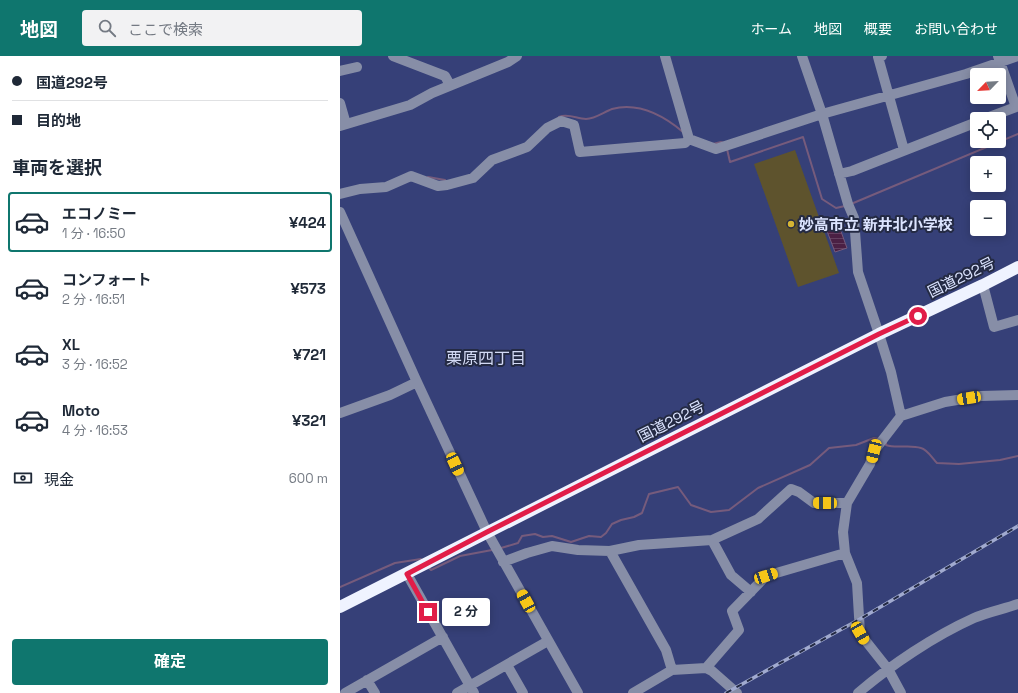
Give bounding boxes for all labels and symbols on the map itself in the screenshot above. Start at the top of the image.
north arrow [970,68,1006,104]
place label: 妙高市立 新井北小学校 [799,215,953,234]
marker: 妙高市立 新井北小学校 [786,219,796,229]
street label: 国道292号 [924,253,998,301]
route start [909,307,927,325]
district label: 栗原四丁目 [446,348,526,369]
car [956,390,982,406]
street label: 国道292号 [635,396,707,446]
car [865,438,883,464]
car [444,451,466,477]
car [813,497,837,509]
car [753,567,779,585]
car [515,588,537,614]
callout: 2 分 [442,598,490,626]
route end [419,603,437,621]
car [849,620,871,646]

